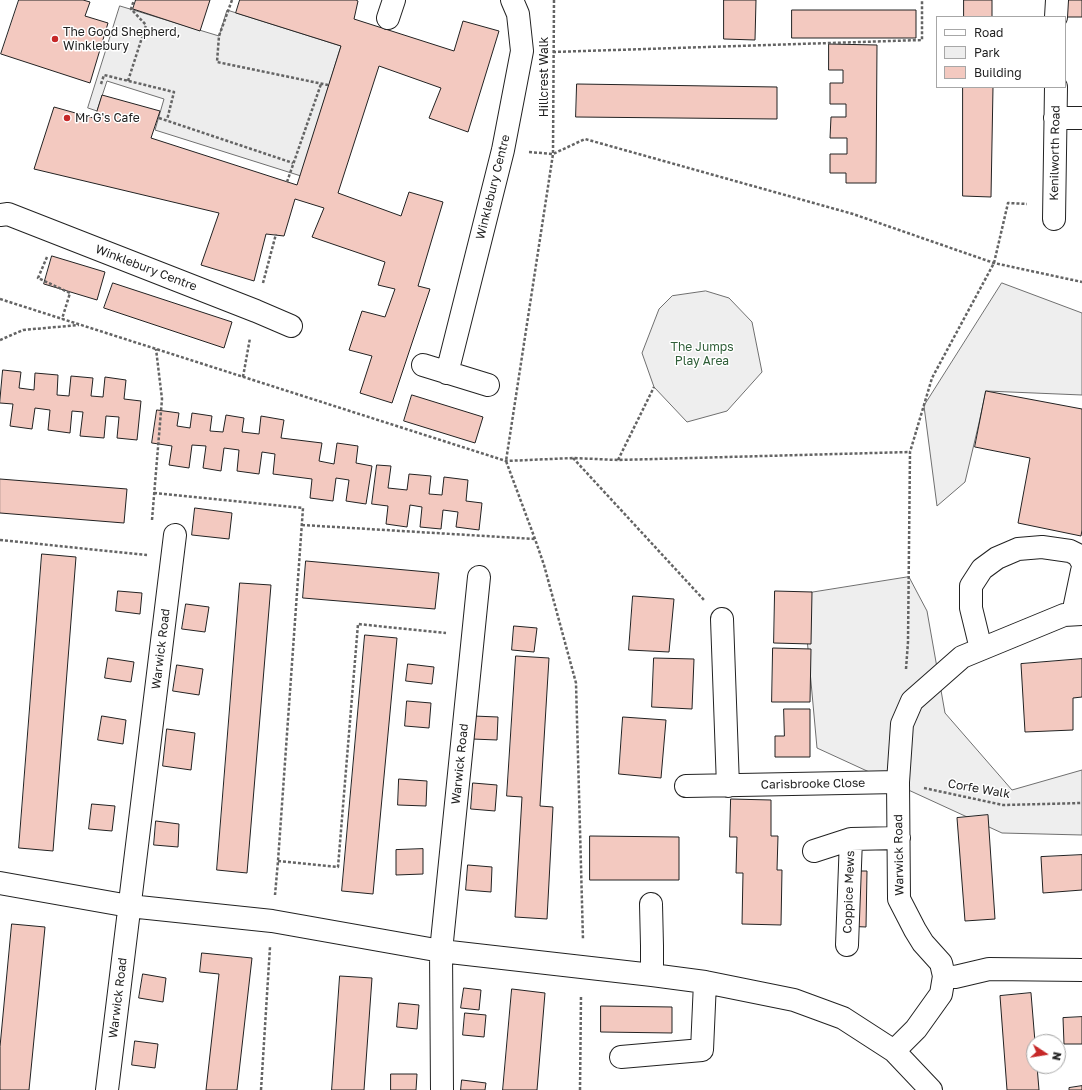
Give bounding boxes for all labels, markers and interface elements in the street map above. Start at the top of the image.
legend [936,16,1066,88]
place label: The Good Shepherd, Winklebury [63,25,180,53]
text: Road [974,25,1003,40]
marker: The Good Shepherd, Winklebury [50,34,60,44]
street label: Hillcrest Walk [537,37,551,117]
text: Park [974,45,1000,60]
text: Building [974,65,1022,80]
street label: Kenilworth Road [1047,105,1063,201]
place label: Mr G's Cafe [75,111,140,125]
marker: Mr G's Cafe [62,113,72,123]
street label: Winklebury Centre [473,133,513,241]
street label: Winklebury Centre [93,242,199,294]
park label: The Jumps Play Area [670,340,734,368]
street label: Warwick Road [149,608,173,690]
street label: Warwick Road [449,723,471,805]
street label: Carisbrooke Close [761,776,865,792]
street label: Corfe Walk [947,776,1011,802]
street label: Warwick Road [891,814,907,896]
street label: Coppice Mews [840,850,858,934]
street label: Warwick Road [106,957,130,1039]
north arrow [1026,1034,1066,1074]
text: N [1050,1051,1064,1062]

